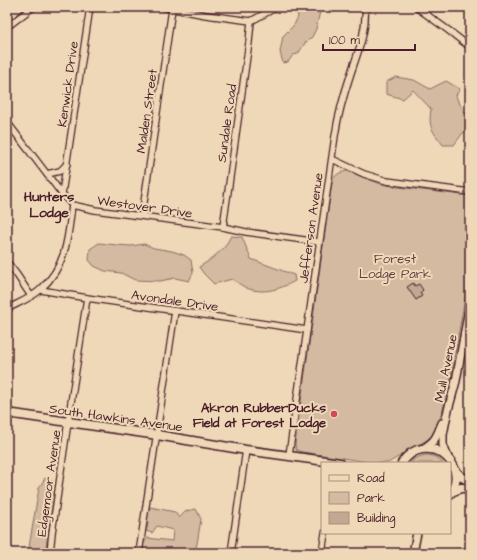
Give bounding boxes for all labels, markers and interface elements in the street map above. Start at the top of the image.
scale bar [323,26,415,52]
text: 100 m [329,32,360,49]
street label: Kenwick Drive [53,40,83,128]
street label: Malden Street [132,67,162,154]
street label: Sundale Road [213,83,241,163]
street label: Jefferson Avenue [294,172,328,285]
district label: Hunters Lodge [24,187,74,224]
street label: Westover Drive [96,191,194,223]
park label: Forest Lodge Park [359,250,431,284]
street label: Avondale Drive [130,286,220,316]
street label: Mull Avenue [430,333,462,404]
place label: Akron RubberDucks Field at Forest Lodge [193,399,326,434]
street label: South Hawkins Avenue [48,400,184,436]
marker: Akron RubberDucks Field at Forest Lodge [329,409,339,419]
street label: Edgemoor Avenue [33,429,66,538]
legend [321,462,451,534]
text: Road [357,470,385,487]
text: Park [357,490,385,507]
text: Building [357,510,395,528]

